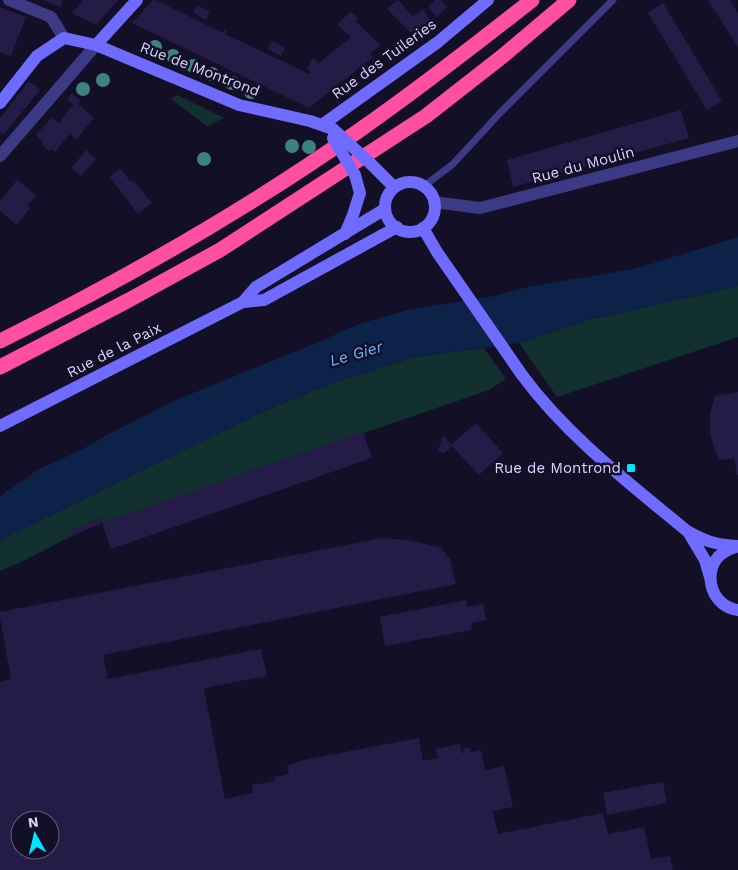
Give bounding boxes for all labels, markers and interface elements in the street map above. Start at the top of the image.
street label: Rue des Tuileries [328,15,440,103]
street label: Rue de Montrond [138,38,262,100]
street label: Rue du Moulin [530,143,636,187]
street label: Rue de la Paix [64,318,164,382]
water label: Le Gier [327,337,386,370]
place label: Rue de Montrond [494,459,621,477]
marker: Rue de Montrond [625,462,637,474]
north arrow [10,810,60,860]
text: N [27,813,39,831]

